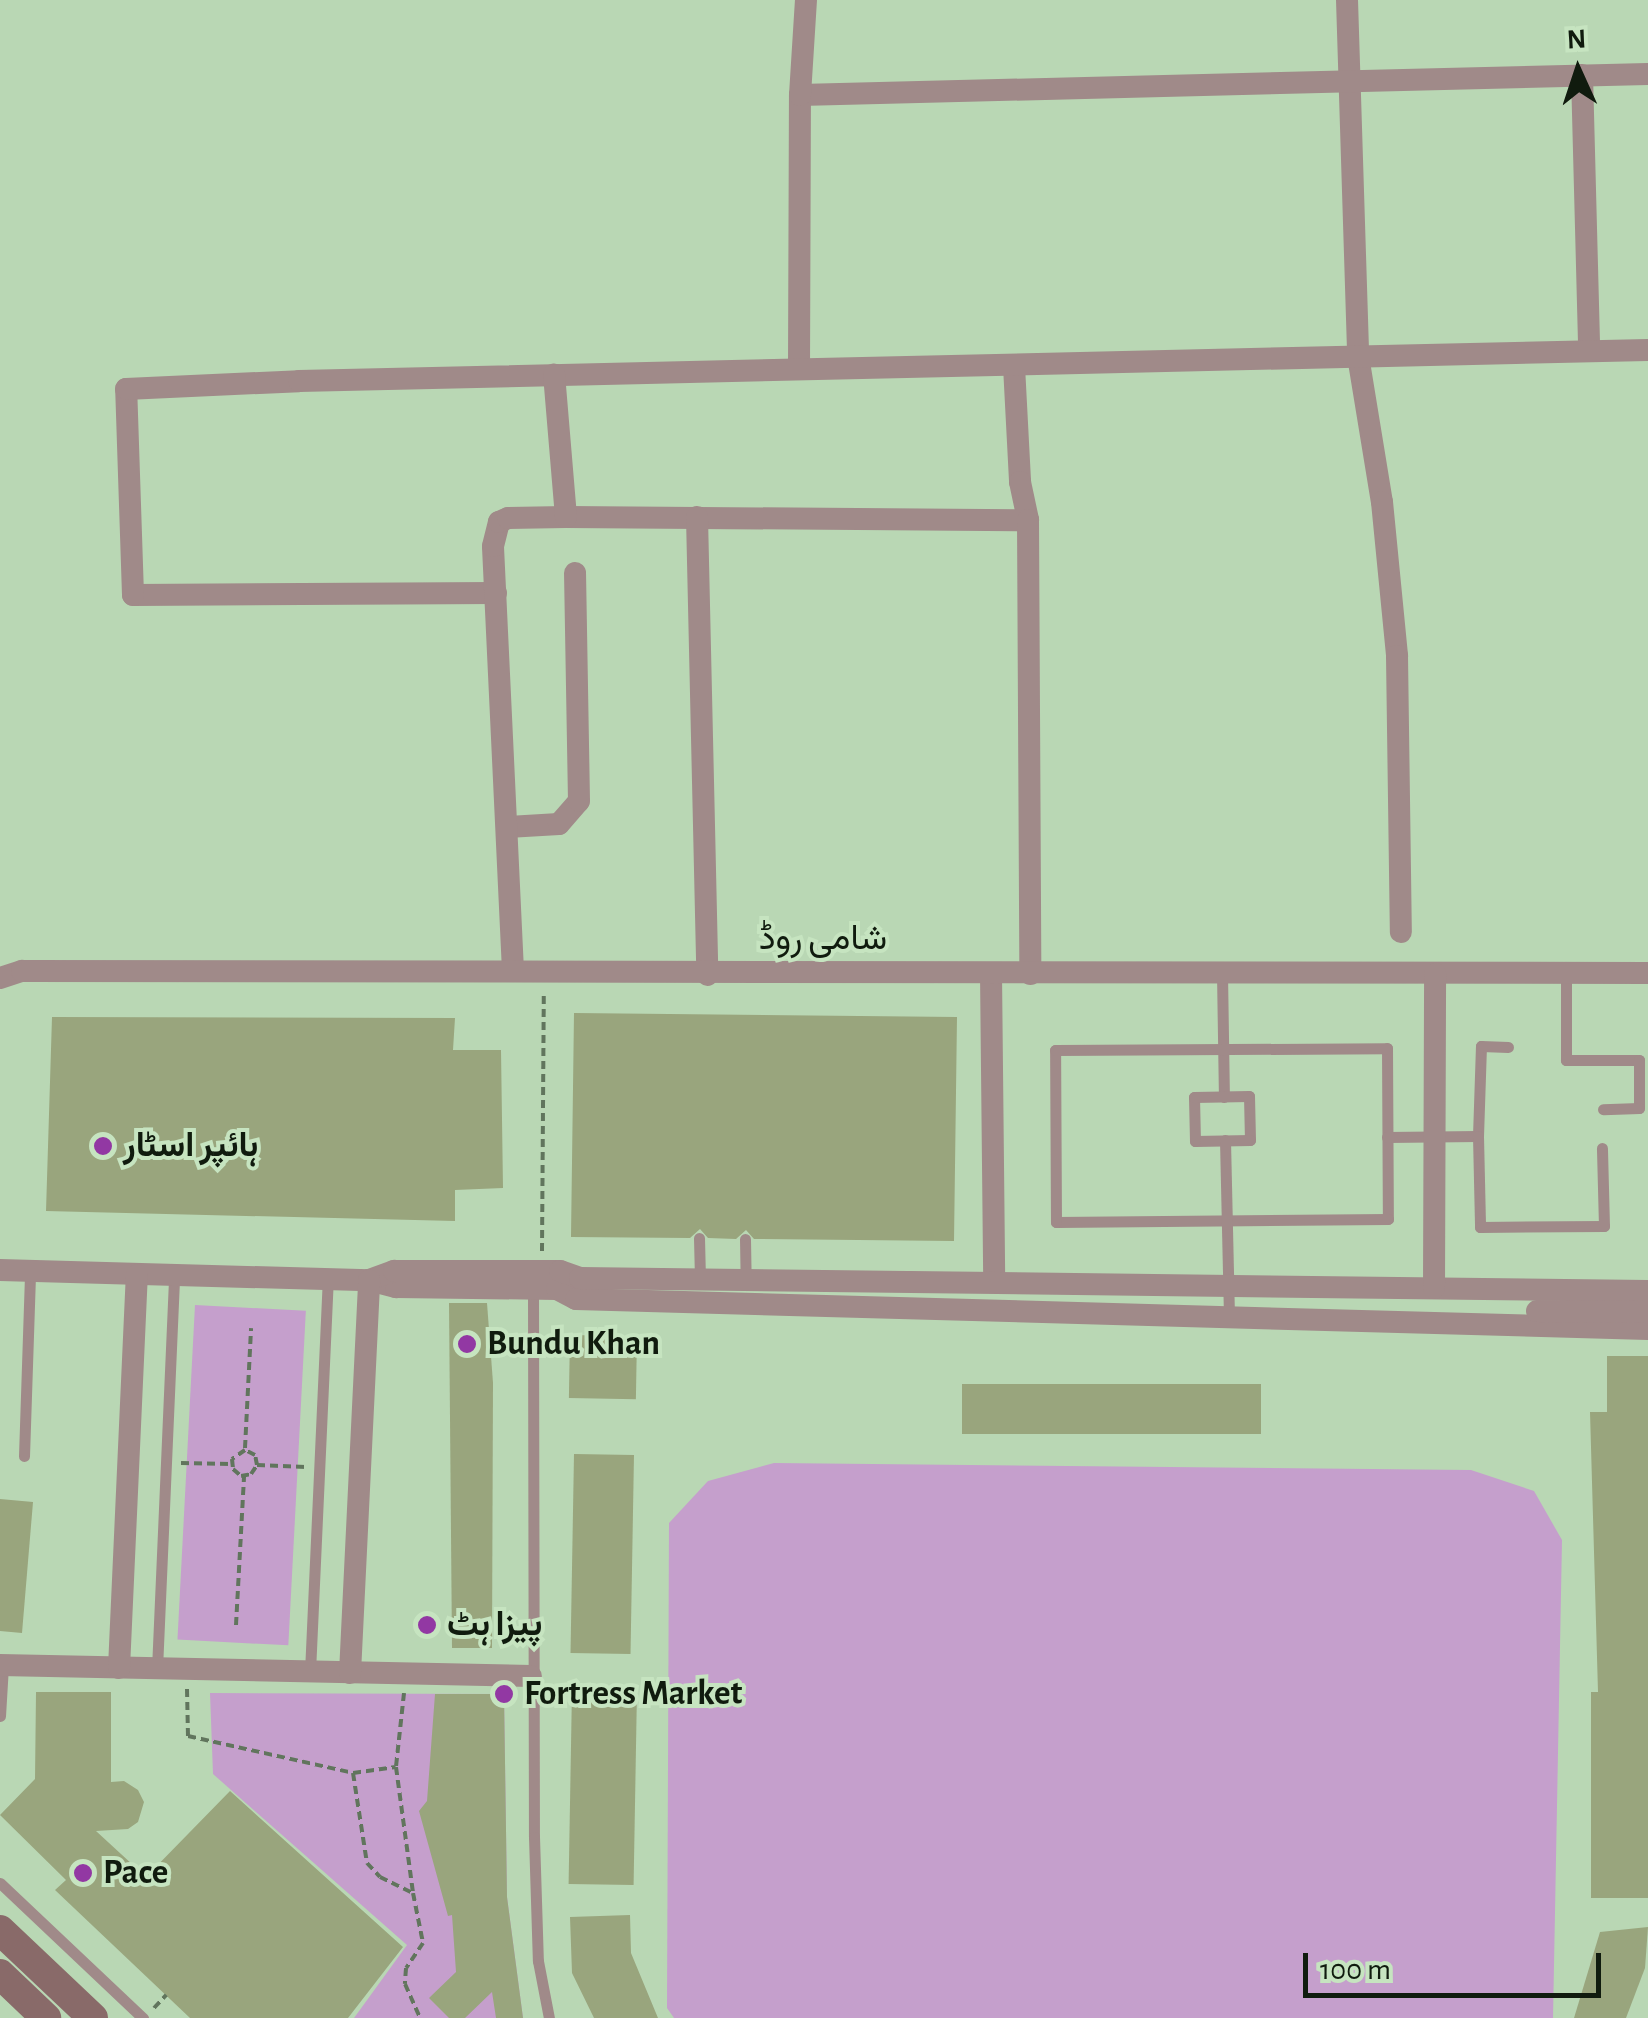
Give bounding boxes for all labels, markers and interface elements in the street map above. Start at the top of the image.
north arrow [1528,20,1628,120]
text: N [1566,26,1587,55]
street label: شامی روڈ [759,918,887,960]
place label: ہائپر اسٹار [123,1125,258,1167]
marker: ہائپر اسٹار [92,1135,114,1157]
place label: Bundu Khan [487,1323,660,1365]
marker: Bundu Khan [456,1333,478,1355]
place label: پیزا ہٹ [447,1604,542,1646]
marker: پیزا ہٹ [416,1614,438,1636]
place label: Fortress Market [524,1673,742,1715]
marker: Fortress Market [493,1683,515,1705]
place label: Pace [103,1852,168,1894]
marker: Pace [72,1862,94,1884]
scale bar [1308,1933,1606,1995]
text: 100 m [1320,1955,1391,1985]

